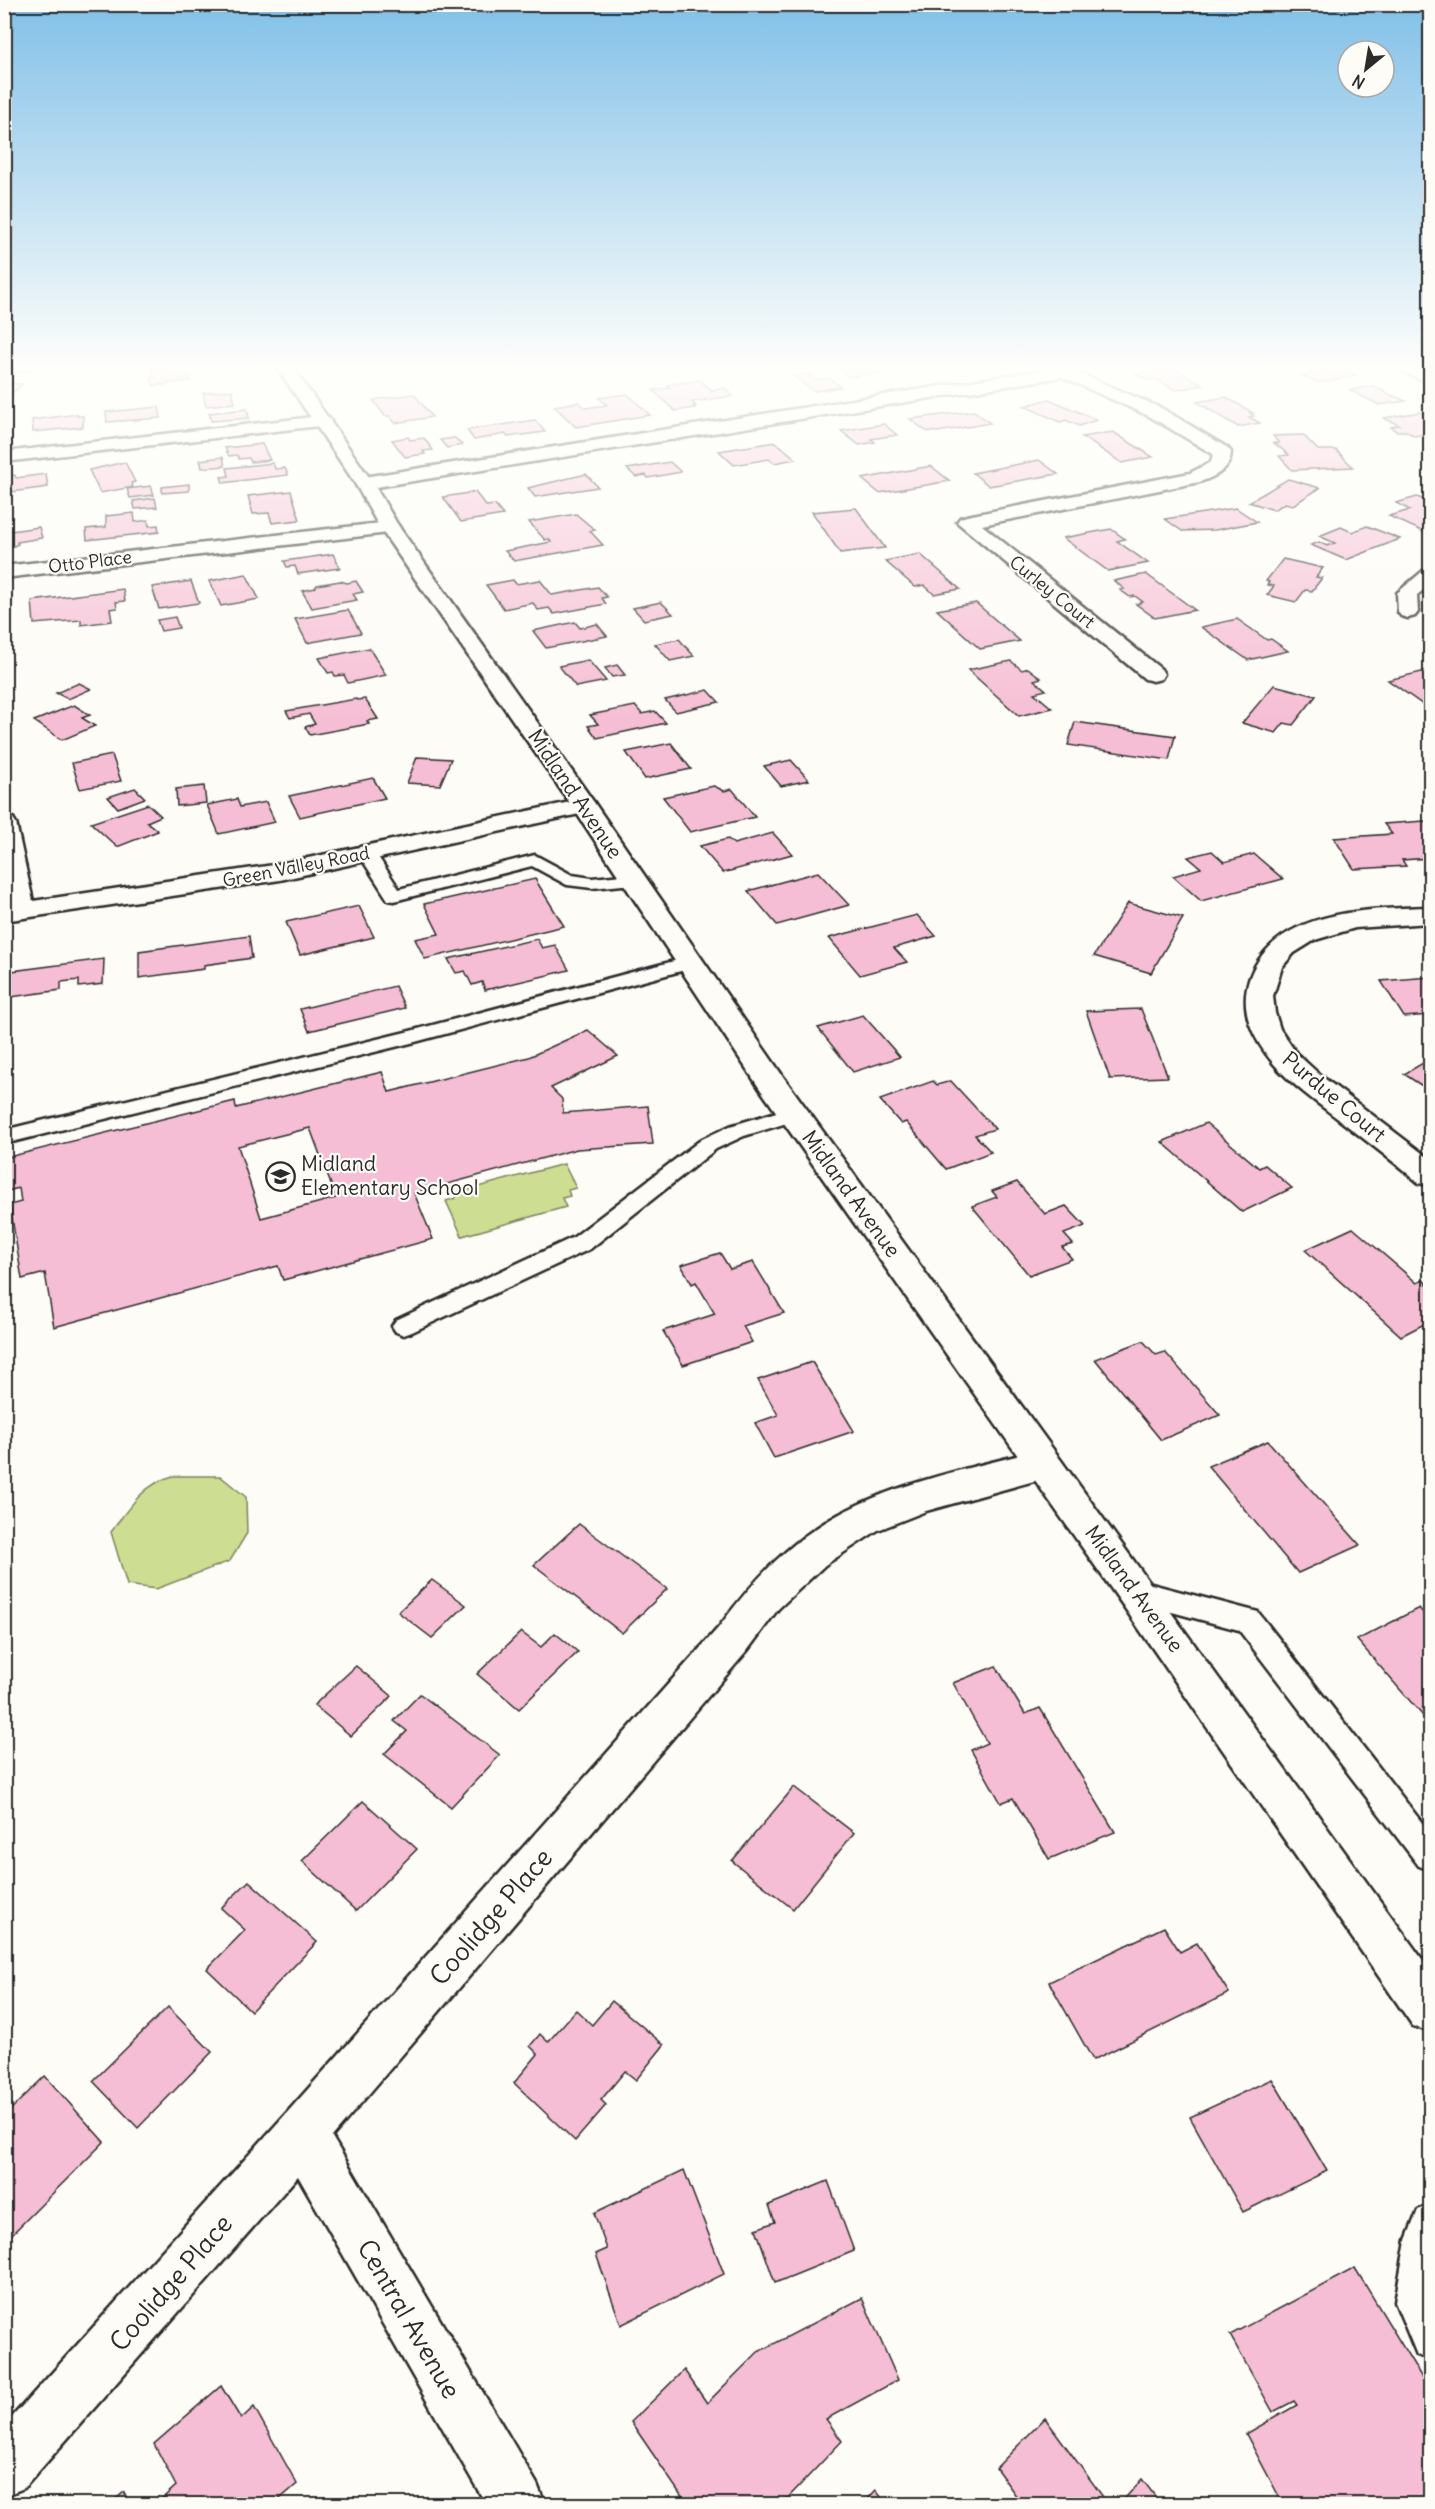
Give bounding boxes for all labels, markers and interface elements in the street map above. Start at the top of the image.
north arrow [1336,39,1396,99]
text: N [1349,71,1368,93]
street label: Otto Place [47,545,133,578]
street label: Curley Court [1005,550,1100,633]
street label: Midland Avenue [522,724,629,864]
street label: Green Valley Road [220,841,372,892]
street label: Purdue Court [1277,1045,1392,1148]
street label: Midland Avenue [796,1125,907,1263]
place label: Midland Elementary School [301,1150,478,1201]
school or university icon: Midland Elementary School [264,1160,296,1192]
street label: Midland Avenue [1079,1520,1190,1658]
street label: Coolidge Place [422,1841,559,1992]
street label: Coolidge Place [102,2207,239,2358]
street label: Central Avenue [351,2233,468,2404]

